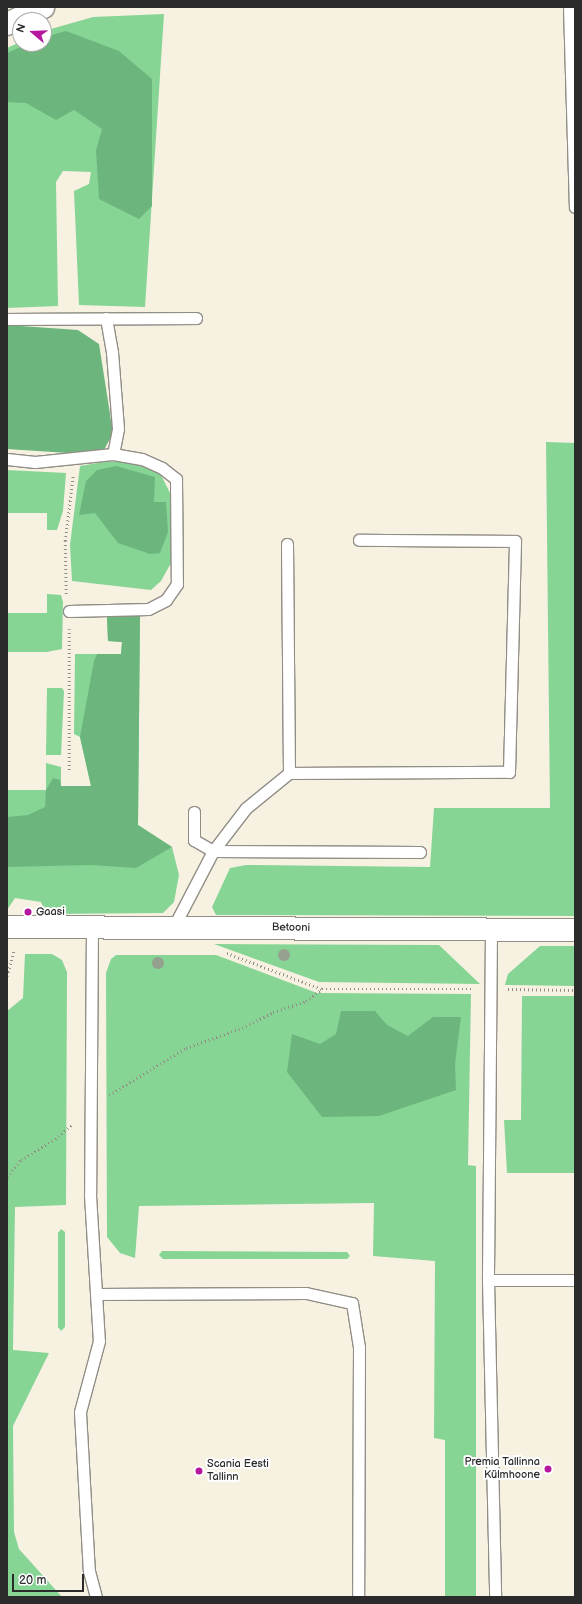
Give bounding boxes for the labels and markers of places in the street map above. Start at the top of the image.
place label: Gaasi [36,905,65,919]
marker: Gaasi [23,907,33,917]
place label: Premia Tallinna Külmhoone [464,1456,540,1482]
place label: Scania Eesti Tallinn [207,1458,269,1484]
marker: Premia Tallinna Külmhoone [543,1464,553,1474]
marker: Scania Eesti Tallinn [194,1466,204,1476]

